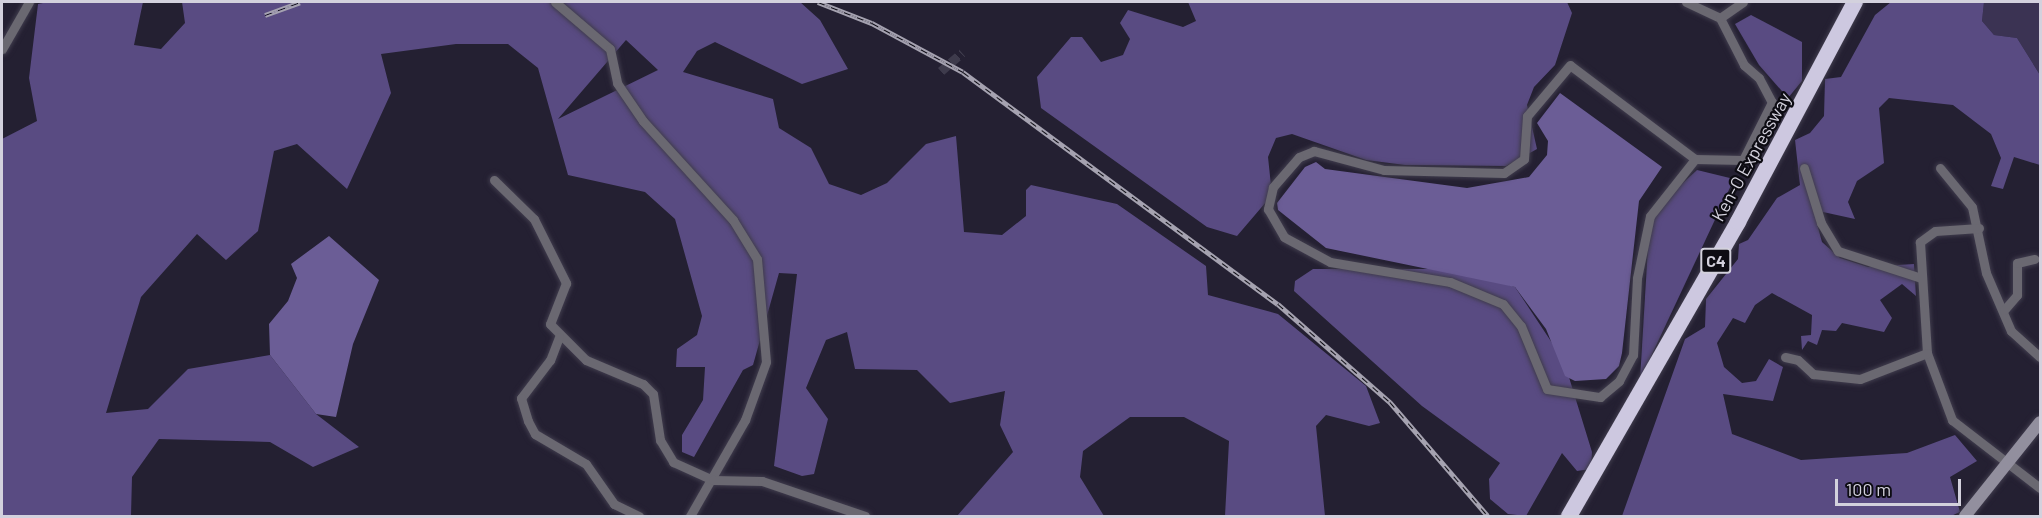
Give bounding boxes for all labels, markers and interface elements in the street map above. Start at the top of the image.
street label: Ken-O Expressway [1707,89,1795,225]
road number: C4 [1700,248,1732,274]
scale bar [1838,467,1964,505]
text: 100 m [1846,478,1891,500]

